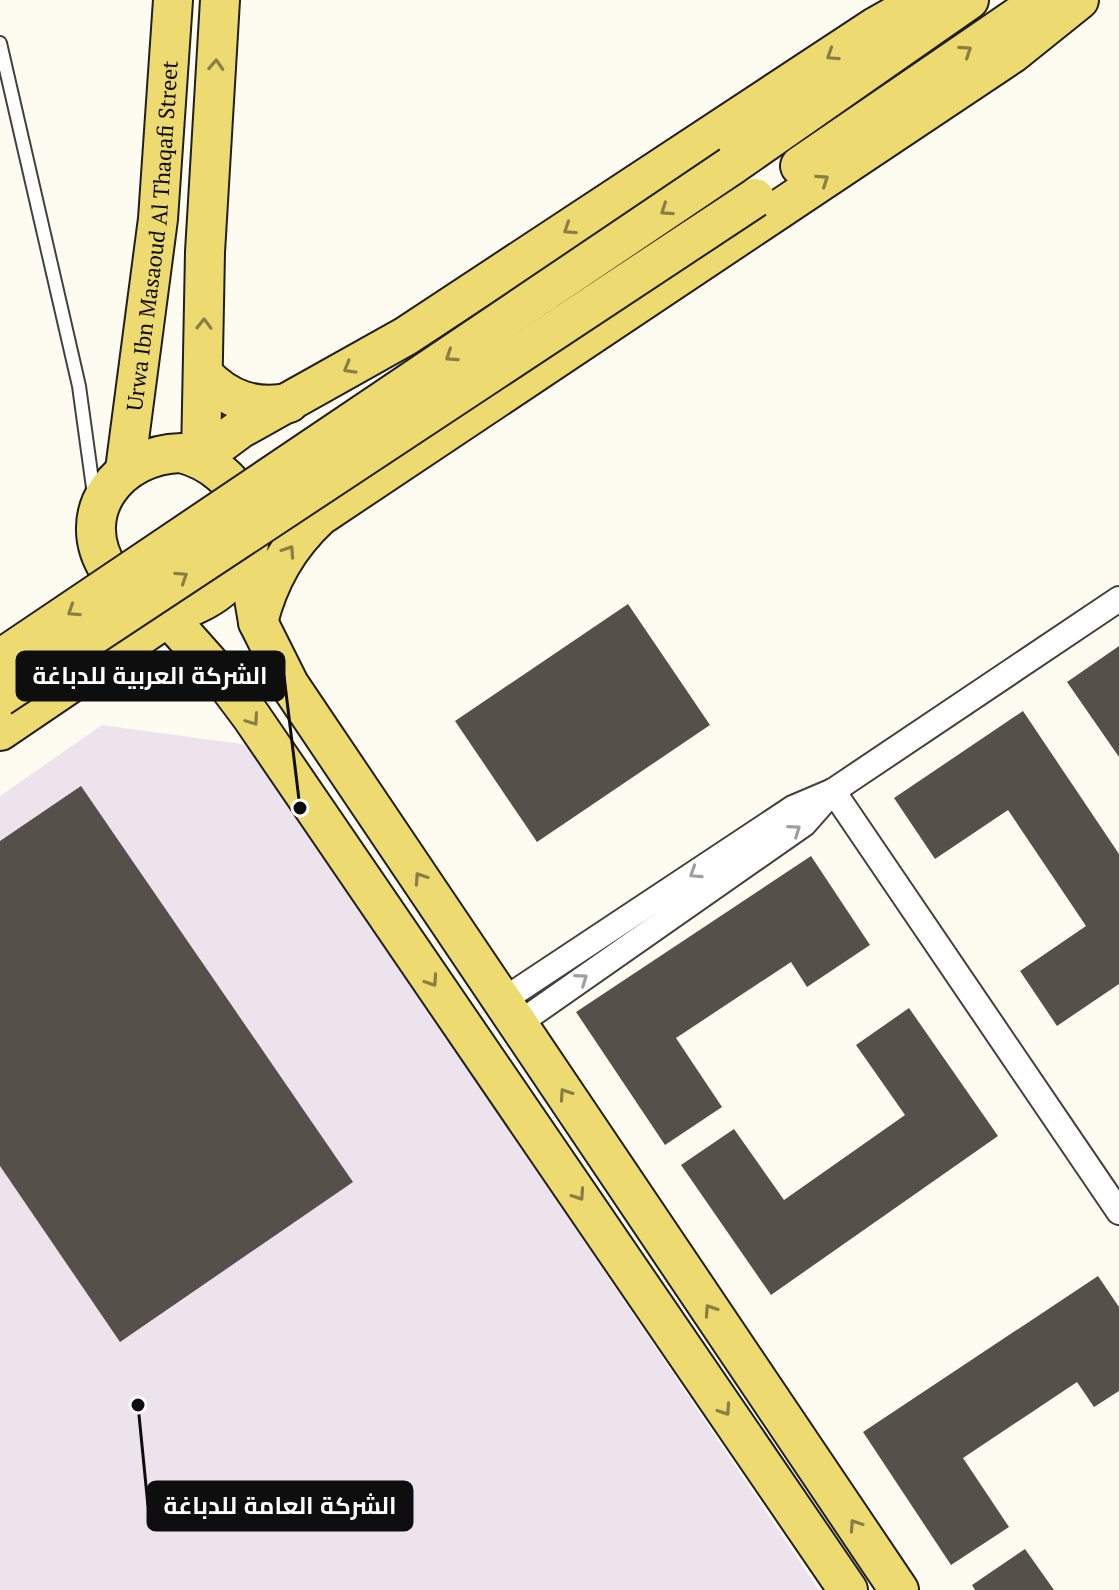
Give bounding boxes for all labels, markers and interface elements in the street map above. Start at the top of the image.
one-way arrow [827,45,841,60]
one-way arrow [957,45,971,60]
one-way arrow [207,58,224,71]
street label: Urwa Ibn Masaoud Al Thaqafi Street [118,59,183,413]
one-way arrow [814,175,829,190]
one-way arrow [661,200,675,215]
one-way arrow [563,219,577,234]
one-way arrow [196,317,213,330]
one-way arrow [445,346,460,361]
one-way arrow [343,359,357,374]
one-way arrow [279,546,294,560]
one-way arrow [173,571,188,586]
one-way arrow [68,602,82,617]
callout: الشركة العربية للدباغة [17,652,284,700]
text: الشركة العربية للدباغة [32,659,268,691]
one-way arrow [243,711,258,725]
one-way arrow [786,825,800,840]
one-way arrow [689,864,703,879]
one-way arrow [415,873,430,887]
one-way arrow [422,972,437,986]
one-way arrow [573,974,587,989]
one-way arrow [560,1088,575,1103]
one-way arrow [569,1187,584,1201]
one-way arrow [705,1304,720,1318]
one-way arrow [715,1401,730,1415]
callout: الشركة العامة للدباغة [148,1482,412,1530]
text: الشركة العامة للدباغة [164,1489,396,1521]
one-way arrow [850,1520,865,1534]

